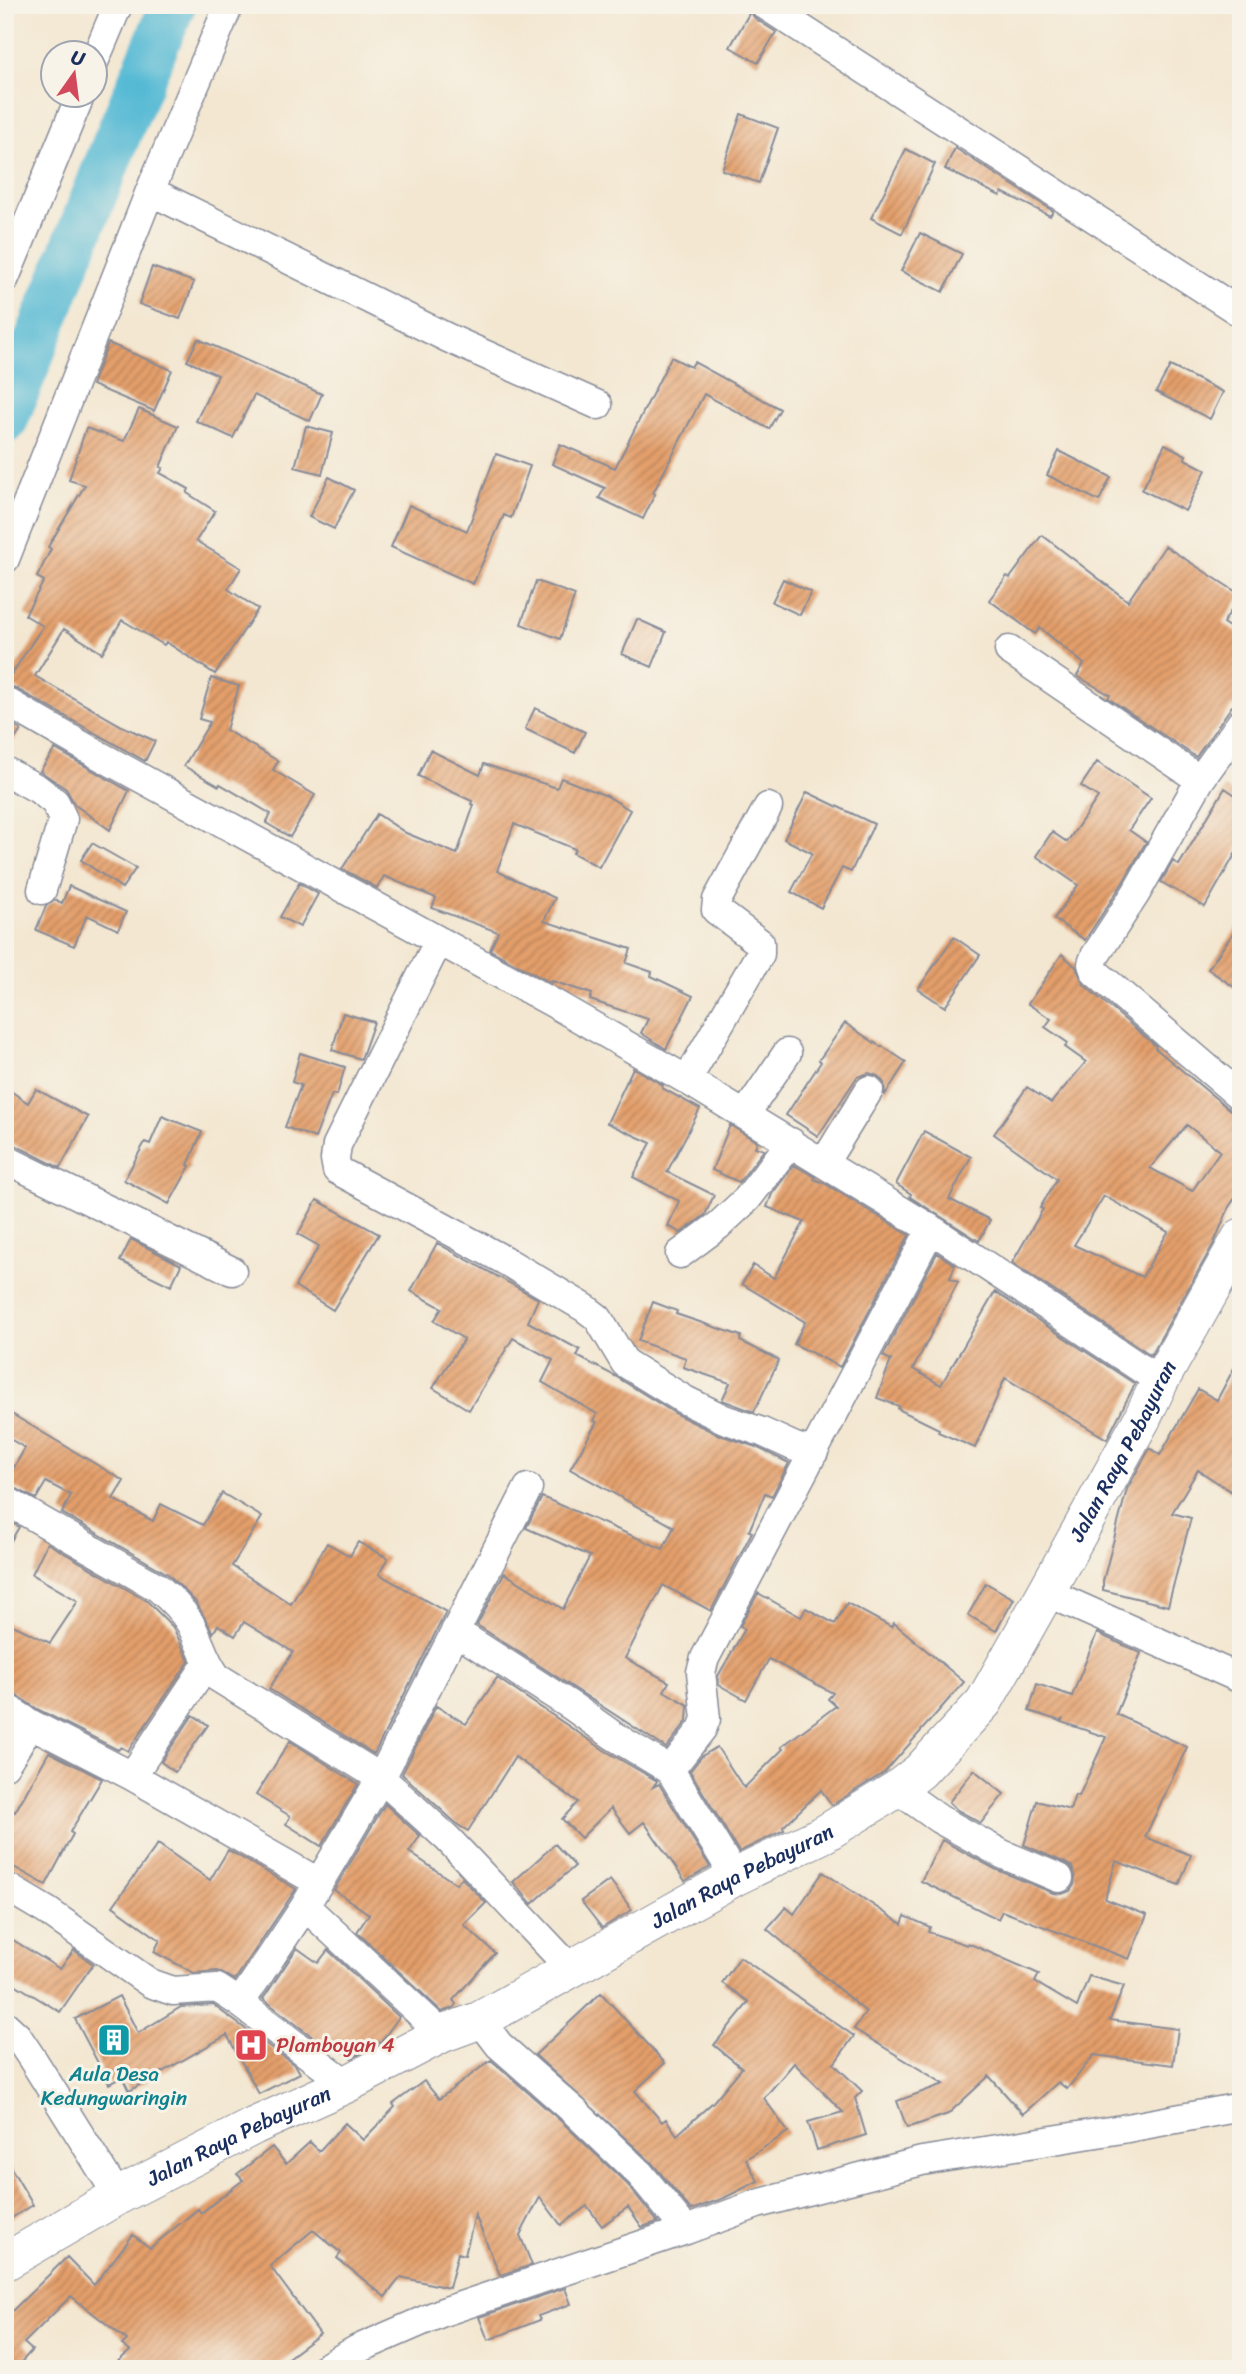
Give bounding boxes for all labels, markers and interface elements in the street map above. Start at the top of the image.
north arrow [38,38,108,108]
text: U [68,40,89,76]
street label: Jalan Raya Pebayuran [1058,1353,1187,1550]
street label: Jalan Raya Pebayuran [643,1813,841,1940]
building icon: Aula Desa Kedungwaringin [95,2021,133,2059]
hospital icon: Plamboyan 4 [232,2026,270,2064]
place label: Plamboyan 4 [276,2026,395,2064]
place label: Aula Desa Kedungwaringin [41,2055,187,2117]
street label: Jalan Raya Pebayuran [139,2075,337,2198]

